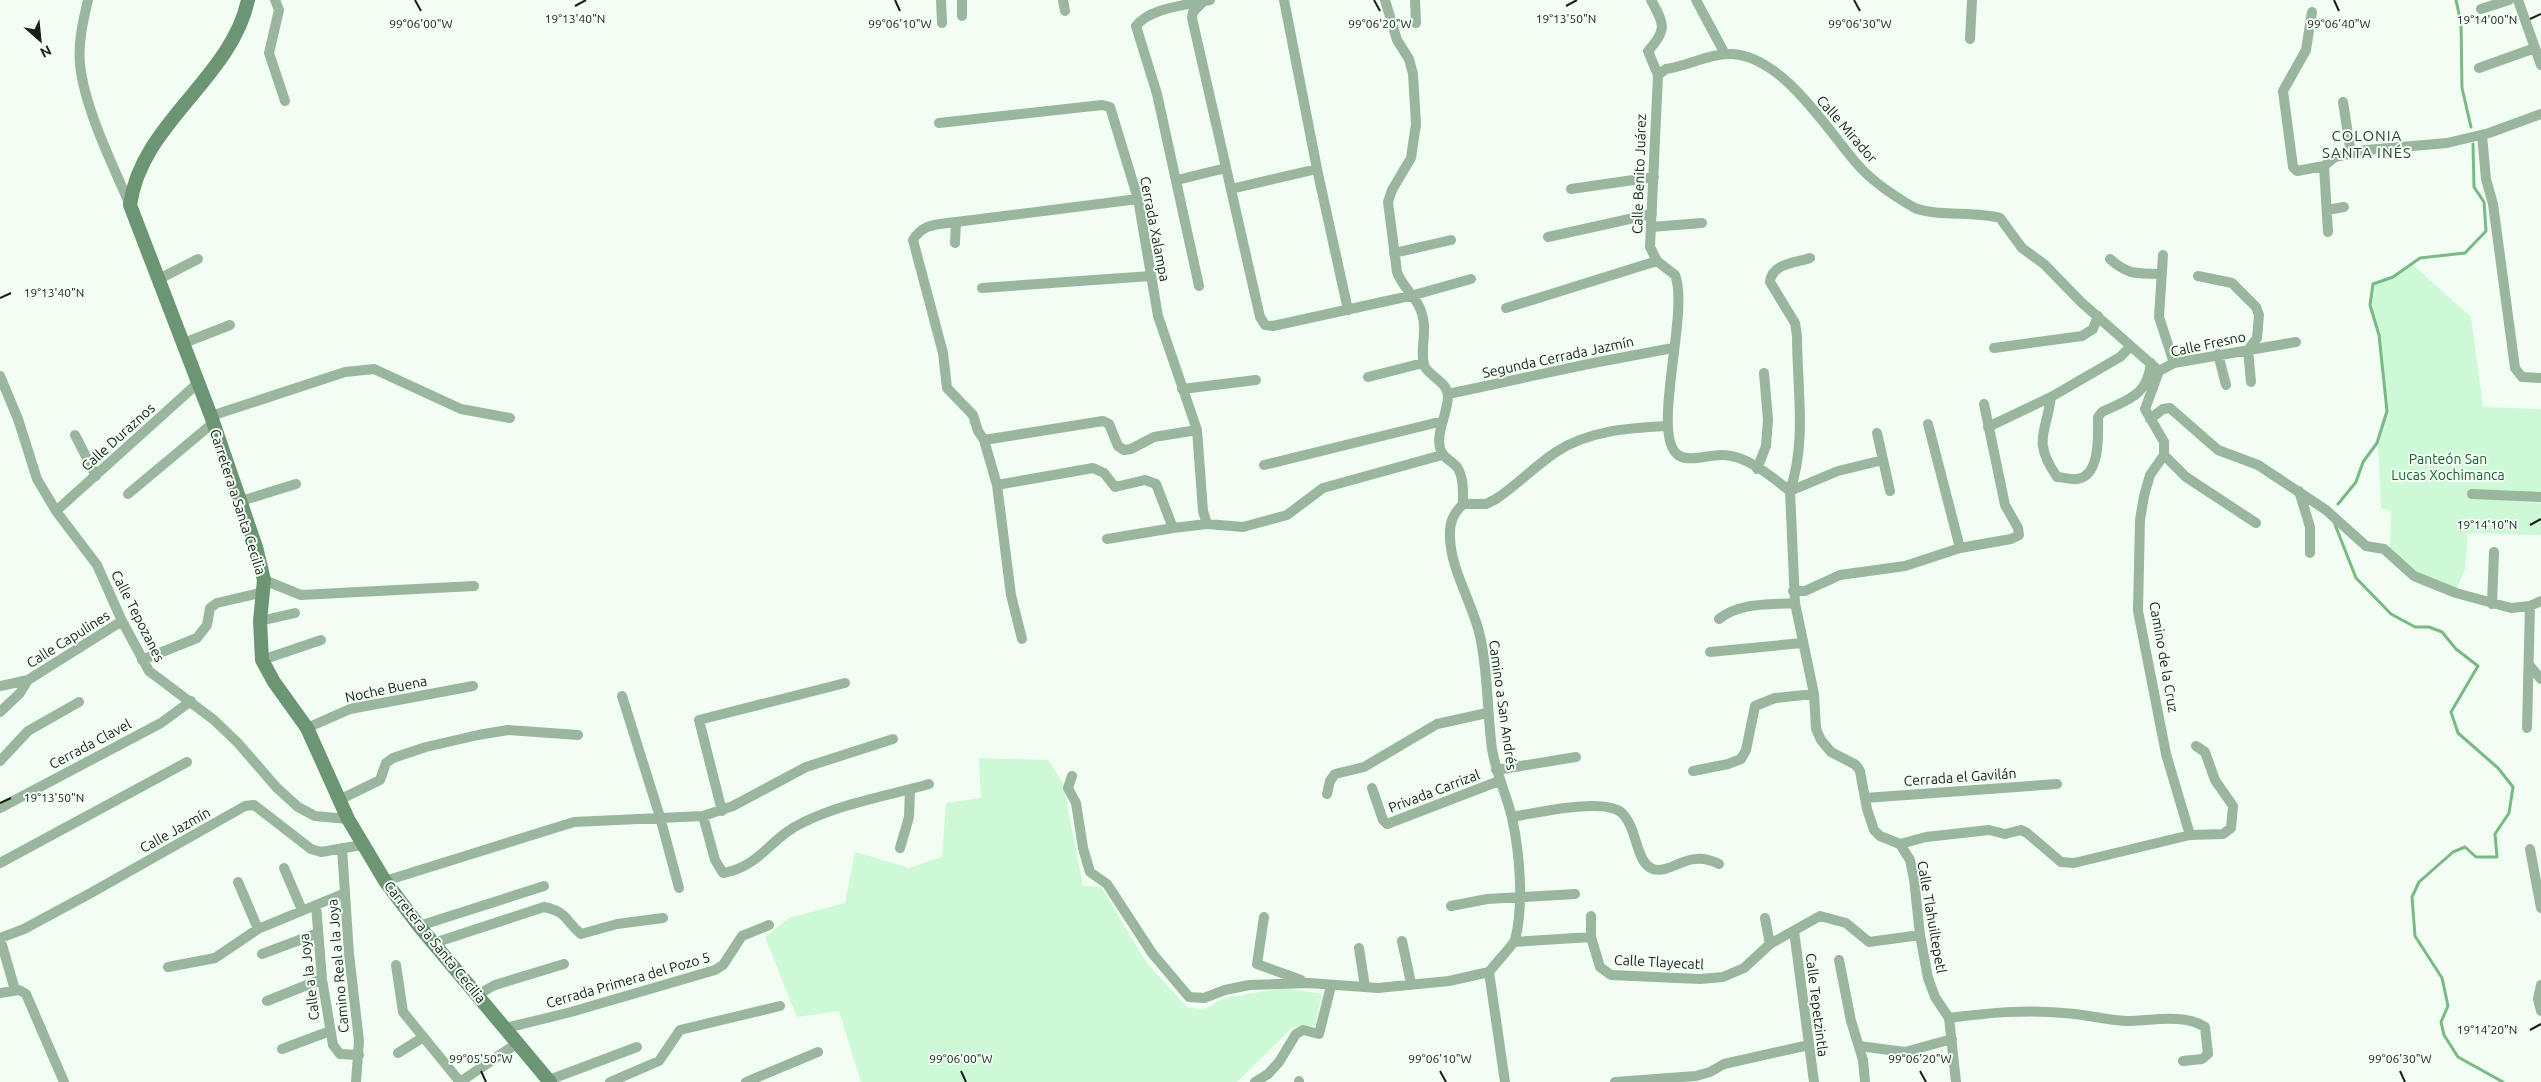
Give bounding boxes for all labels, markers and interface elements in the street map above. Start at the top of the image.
text: 19°13'40"N [545,12,605,25]
text: 19°13'50"N [1536,12,1596,25]
text: 19°14'00"N [2457,13,2517,26]
north arrow [15,15,65,65]
text: 99°06'00"W [389,17,453,30]
text: 99°06'10"W [868,17,932,30]
text: 99°06'20"W [1348,17,1412,30]
text: 99°06'30"W [1828,17,1892,30]
text: 99°06'40"W [2307,17,2371,30]
text: N [38,42,54,61]
street label: Calle Mirador [1813,92,1881,166]
street label: Calle Benito Juárez [1629,114,1649,234]
district label: COLONIA SANTA INÉS [2322,127,2412,161]
street label: Cerrada Xalampa [1137,175,1173,283]
text: 19°13'40"N [24,286,84,299]
street label: Calle Fresno [2169,328,2247,360]
street label: Segunda Cerrada Jazmín [1481,333,1635,381]
street label: Calle Duraznos [78,400,158,474]
street label: Carretera a Santa Cecilia [207,427,269,577]
park label: Panteón San Lucas Xochimanca [2391,451,2505,483]
text: 19°14'10"N [2457,518,2517,531]
street label: Calle Tepozanes [108,568,168,664]
street label: Camino de la Cruz [2146,600,2182,714]
street label: Calle Capulines [24,607,112,671]
street label: Camino a San Andrés [1486,639,1520,771]
street label: Noche Buena [344,673,428,705]
street label: Cerrada Clavel [46,716,134,772]
street label: Cerrada el Gavilán [1903,765,2017,789]
street label: Privada Carrizal [1386,766,1482,816]
text: 19°13'50"N [24,791,84,804]
street label: Calle Jazmín [137,804,213,856]
street label: Calle Tlahuiltepetl [1914,859,1950,975]
street label: Carretera a Santa Cecilia [381,878,489,1006]
street label: Camino Real a la Joya [324,898,352,1034]
street label: Calle a la Joya [296,933,322,1021]
street label: Cerrada Primera del Pozo 5 [544,949,712,1011]
street label: Calle Tlayecatl [1614,952,1705,972]
street label: Calle Tepetzintla [1803,952,1831,1058]
text: 19°14'20"N [2457,1023,2517,1036]
text: 99°05'50"W [449,1052,513,1065]
text: 99°06'00"W [929,1052,993,1065]
text: 99°06'10"W [1408,1052,1472,1065]
text: 99°06'20"W [1888,1052,1952,1065]
text: 99°06'30"W [2368,1052,2432,1065]

